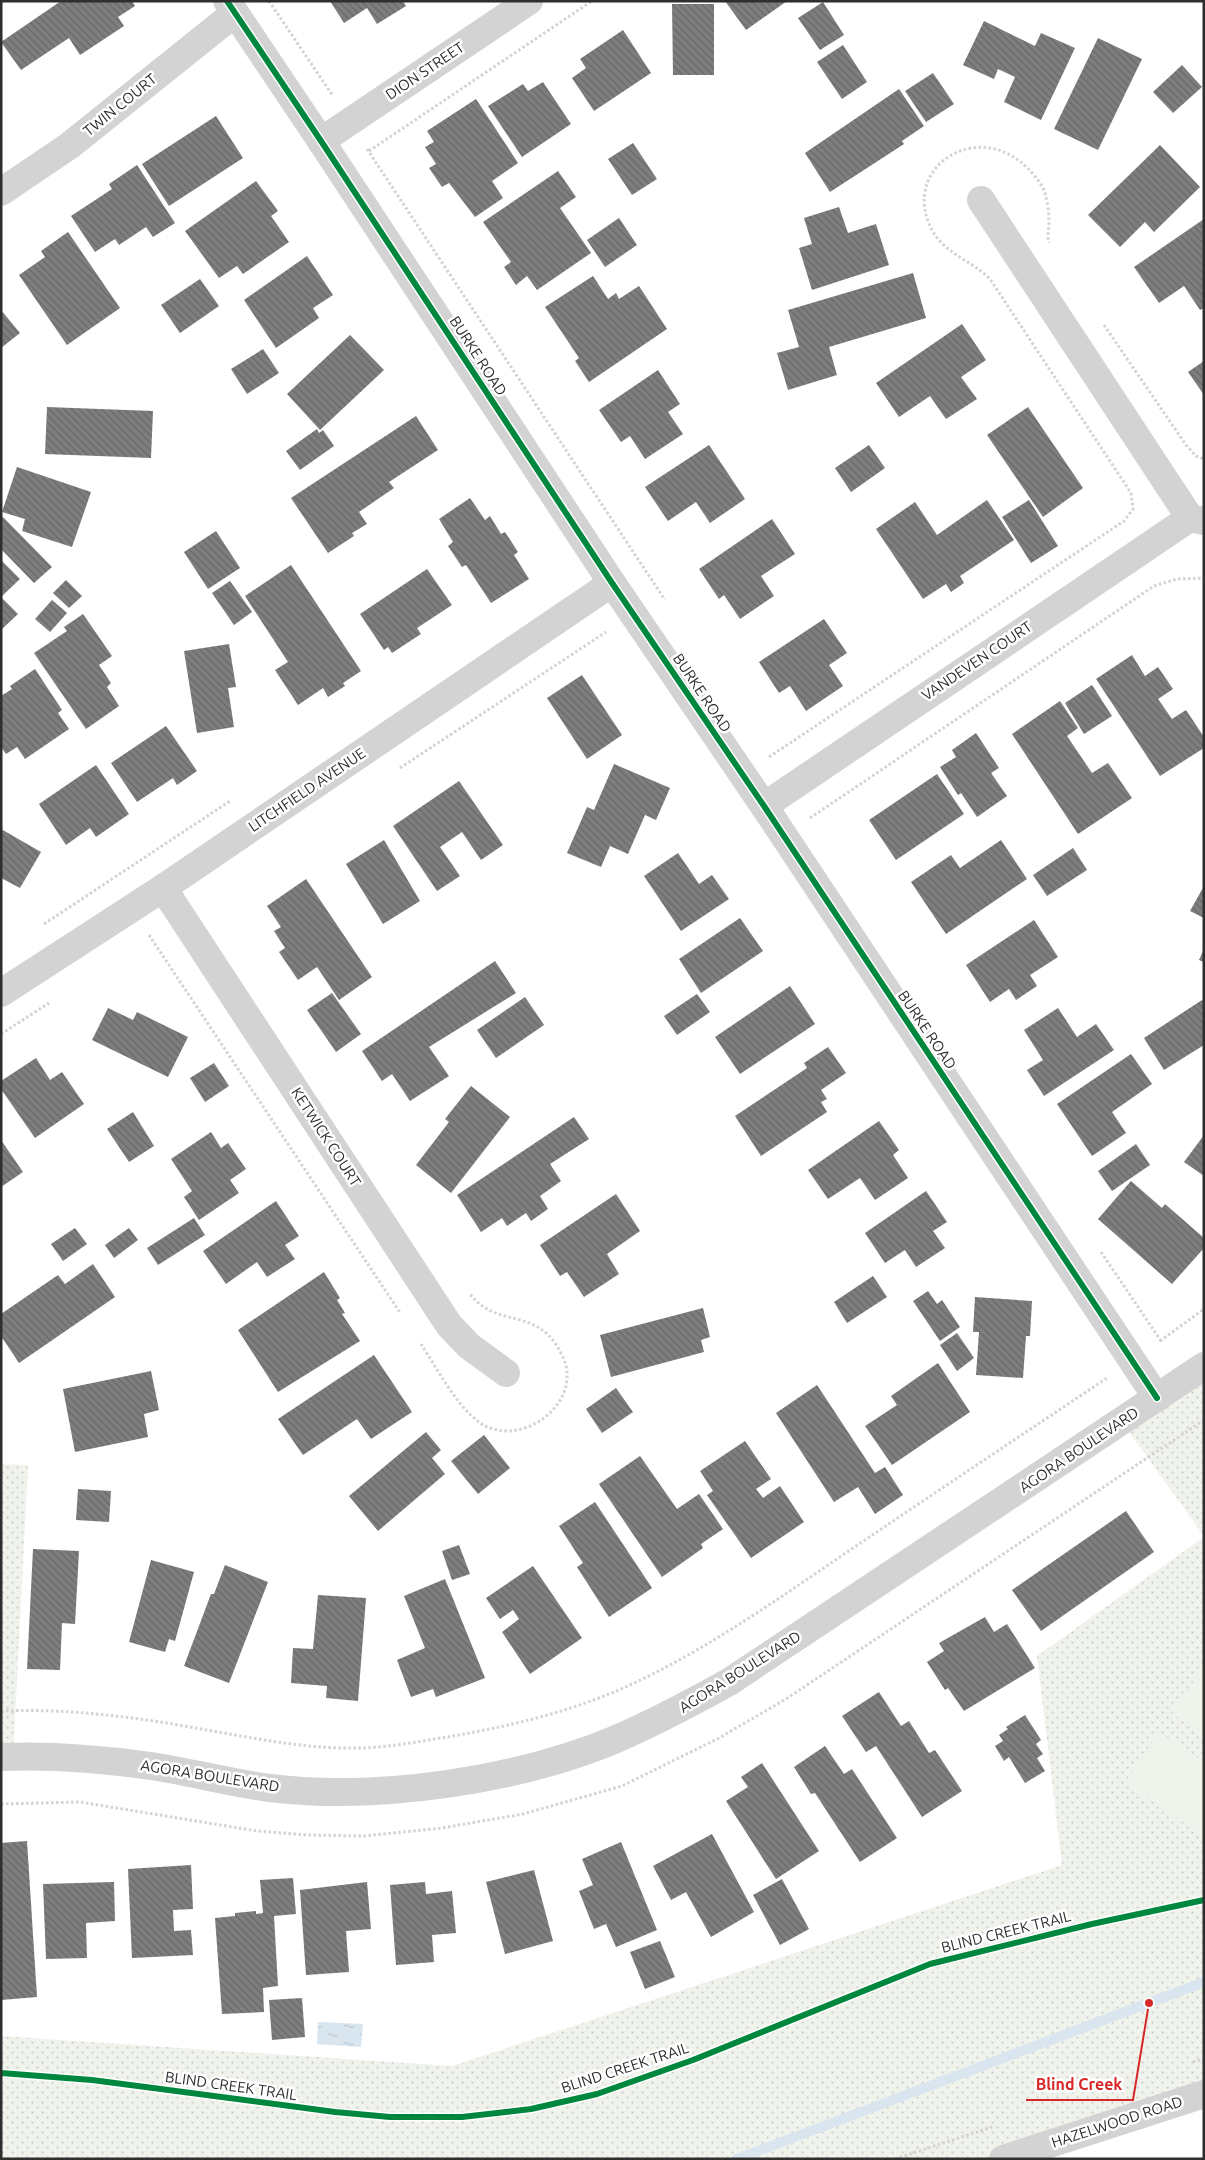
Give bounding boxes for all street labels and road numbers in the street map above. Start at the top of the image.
street label: DION STREET [382,38,468,103]
street label: TWIN COURT [80,70,160,139]
street label: BURKE ROAD [446,313,510,399]
street label: VANDEVEN COURT [919,617,1035,704]
street label: BURKE ROAD [670,650,735,735]
street label: LITCHFIELD AVENUE [245,744,368,835]
street label: BURKE ROAD [895,987,960,1072]
street label: KETWICK COURT [288,1084,365,1190]
street label: AGORA BOULEVARD [1016,1403,1142,1496]
street label: AGORA BOULEVARD [676,1627,804,1716]
street label: AGORA BOULEVARD [140,1756,281,1795]
street label: BLIND CREEK TRAIL [939,1907,1073,1956]
street label: BLIND CREEK TRAIL [559,2039,691,2096]
street label: BLIND CREEK TRAIL [164,2068,298,2103]
street label: HAZELWOOD ROAD [1049,2092,1185,2151]

